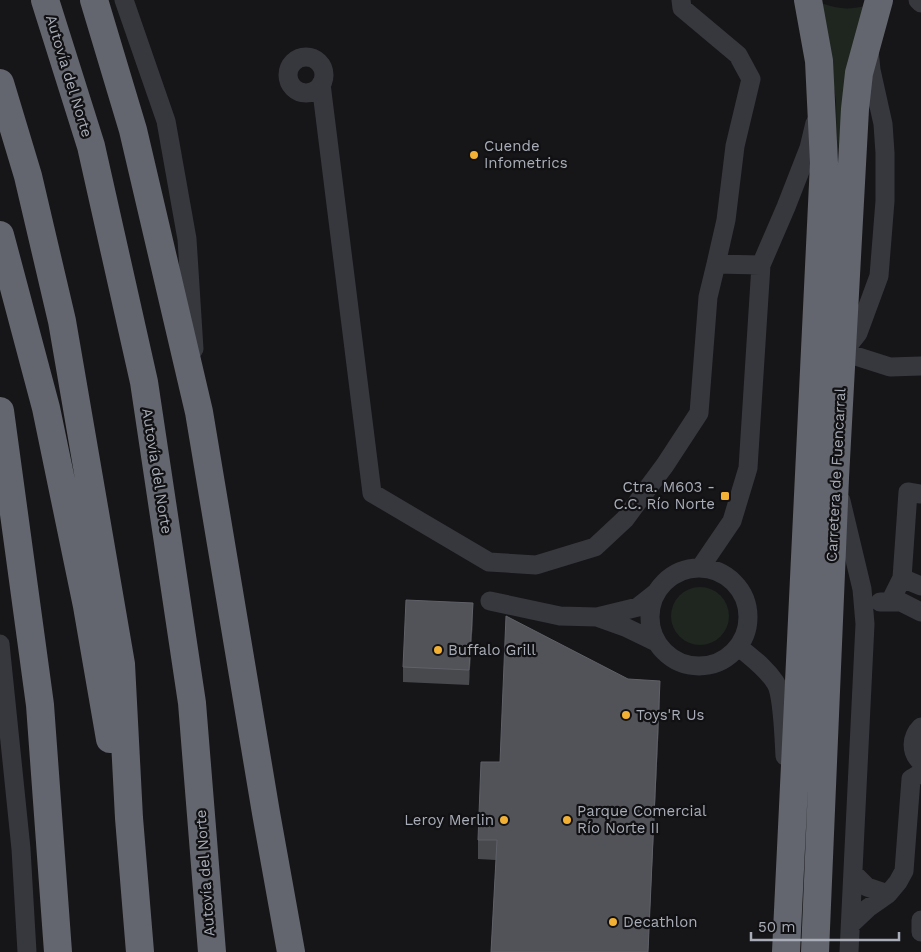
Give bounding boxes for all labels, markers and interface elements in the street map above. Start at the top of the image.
street label: Autovía del Norte [42,13,96,139]
place label: Cuende Infometrics [484,137,568,172]
marker: Cuende Infometrics [468,149,480,161]
street label: Carretera de Fuencarral [822,387,850,562]
street label: Autovía del Norte [138,407,176,535]
place label: Ctra. M603 - C.C. Río Norte [614,478,715,513]
marker: Ctra. M603 - C.C. Río Norte [719,490,731,502]
place label: Buffalo Grill [448,641,536,659]
marker: Buffalo Grill [432,644,444,656]
place label: Toys'R Us [636,706,705,724]
marker: Toys'R Us [620,709,632,721]
place label: Parque Comercial Río Norte II [577,802,707,837]
street label: Autovía del Norte [192,809,218,937]
place label: Leroy Merlin [404,811,494,829]
marker: Leroy Merlin [498,814,510,826]
marker: Parque Comercial Río Norte II [561,814,573,826]
scale bar [751,910,898,942]
place label: Decathlon [623,913,698,931]
marker: Decathlon [607,916,619,928]
text: 50 m [758,918,795,936]

